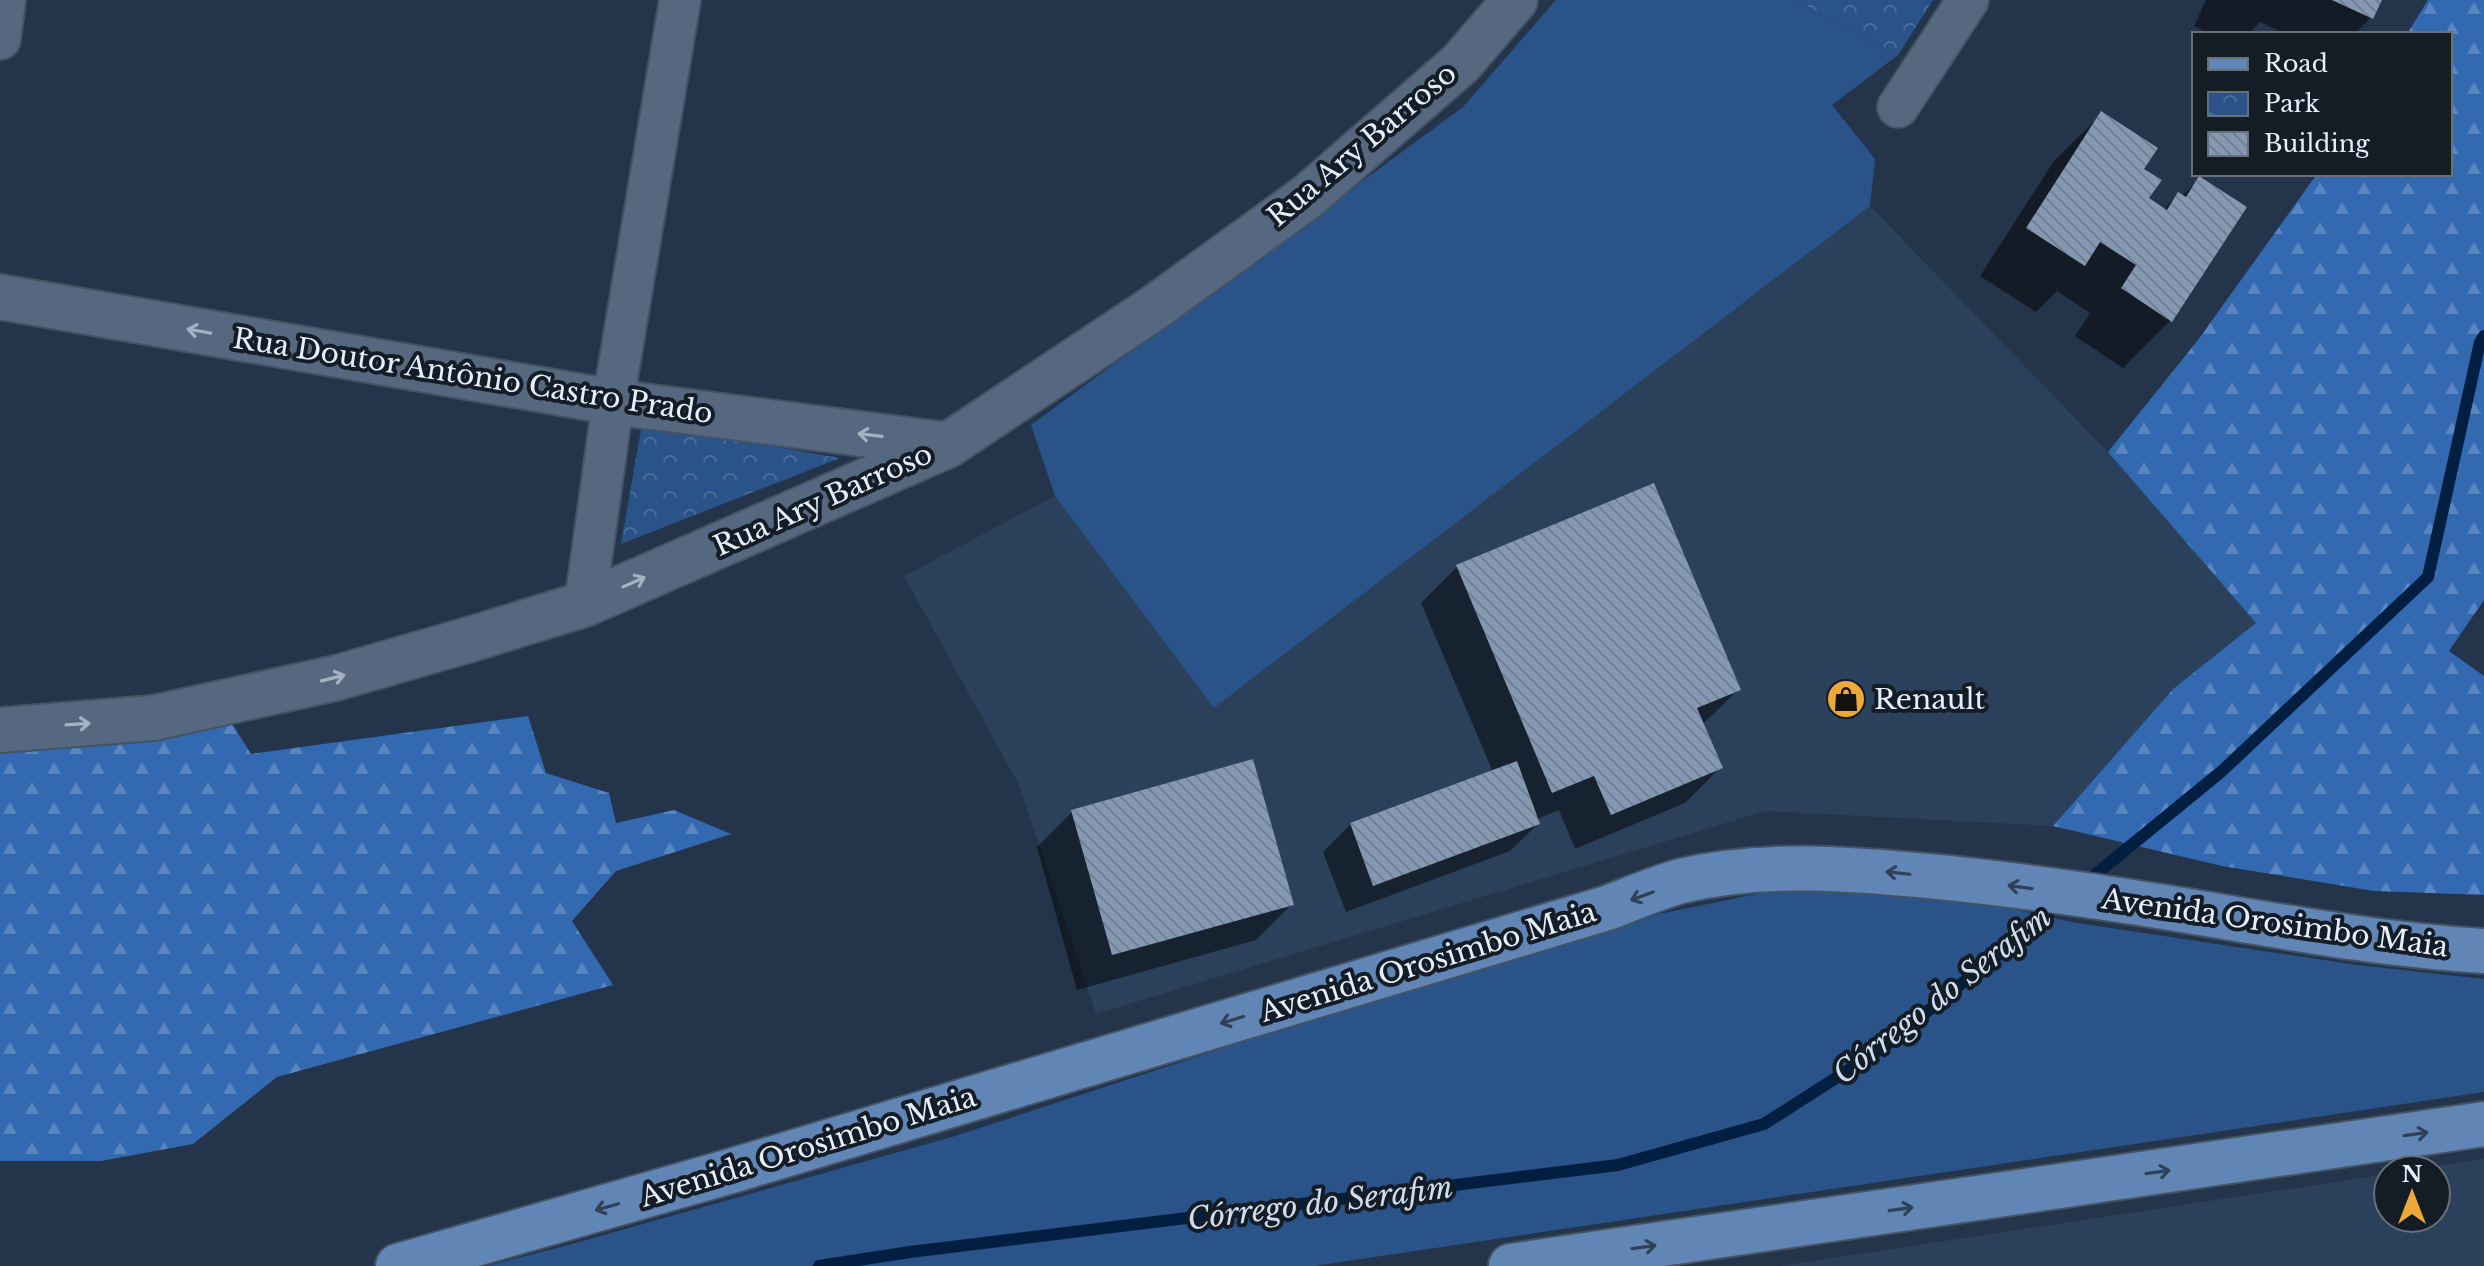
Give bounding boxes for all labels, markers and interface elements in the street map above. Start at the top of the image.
legend [2192,32,2452,176]
text: Road [2264,49,2328,78]
street label: Rua Ary Barroso [1260,56,1464,234]
text: Park [2264,89,2320,118]
text: Building [2264,129,2370,158]
street label: Rua Doutor Antônio Castro Prado [231,321,715,431]
one-way arrow [186,323,212,338]
one-way arrow [858,428,884,443]
street label: Rua Ary Barroso [708,436,938,564]
one-way arrow [621,574,646,589]
one-way arrow [320,670,346,685]
shop icon: Renault [1825,678,1867,720]
place label: Renault [1874,682,1986,717]
one-way arrow [64,716,91,731]
one-way arrow [1885,865,1912,880]
one-way arrow [2008,879,2033,894]
street label: Avenida Orosimbo Maia [2099,881,2451,965]
one-way arrow [1629,889,1654,904]
street label: Avenida Orosimbo Maia [1255,894,1601,1030]
water label: Córrego do Serafim [1825,898,2059,1092]
one-way arrow [1220,1014,1245,1029]
street label: Avenida Orosimbo Maia [635,1079,981,1215]
one-way arrow [2402,1126,2428,1141]
north arrow [2372,1154,2452,1234]
text: N [2402,1161,2423,1188]
one-way arrow [2145,1164,2170,1179]
water label: Córrego do Serafim [1185,1168,1455,1238]
one-way arrow [595,1200,621,1215]
one-way arrow [1888,1201,1913,1216]
one-way arrow [1630,1239,1656,1254]

